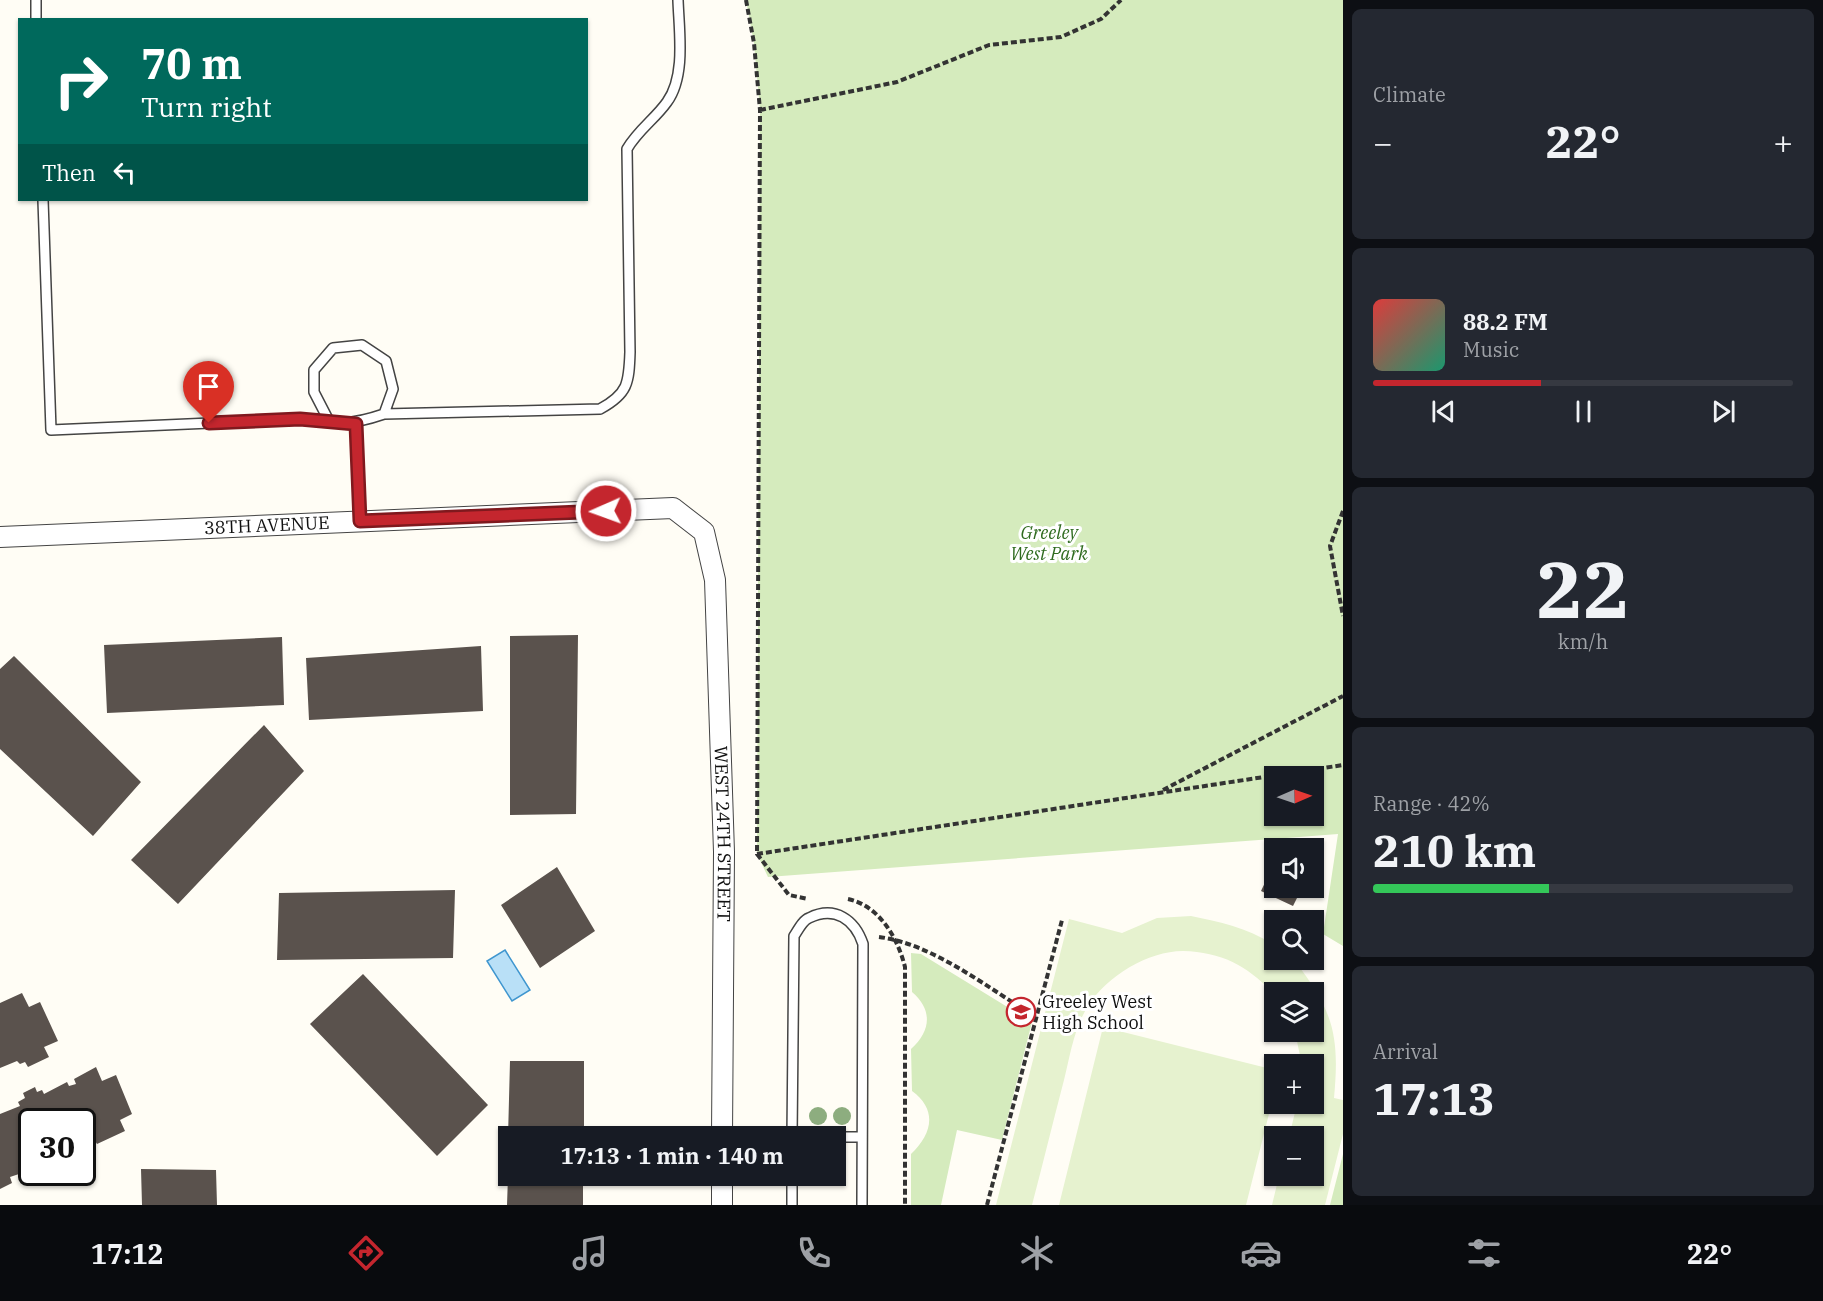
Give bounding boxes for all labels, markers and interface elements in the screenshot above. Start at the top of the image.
text: 70 m [141,36,242,91]
icon: right [42,42,120,120]
text: Climate [1373,81,1446,108]
text: Turn right [141,89,272,124]
text: 22° [1545,112,1621,170]
text: − [1373,121,1393,164]
text: + [1773,121,1793,164]
icon: left [108,156,141,189]
text: Then [42,158,96,187]
text: 88.2 FM [1463,307,1548,336]
text: Music [1463,336,1519,363]
pin [183,361,234,423]
icon: arrive [192,370,225,403]
icon: previous [1427,395,1460,428]
icon: pause [1567,395,1600,428]
icon: next [1707,395,1740,428]
position arrow [574,479,638,543]
street label: 38TH AVENUE [204,511,330,539]
park label: Greeley West Park [1010,521,1088,565]
text: 22 [1536,538,1630,639]
text: km/h [1558,628,1608,655]
street label: WEST 24TH STREET [709,745,736,922]
north arrow [1264,766,1324,826]
map controls [1264,766,1324,1186]
text: Range · 42% [1373,790,1490,817]
text: 210 km [1373,821,1536,879]
button: sound [1264,838,1324,898]
button: search [1264,910,1324,970]
button: layers [1264,982,1324,1042]
place label: Greeley West High School [1042,990,1152,1034]
school or university icon: Greeley West High School [1005,996,1037,1028]
text: Arrival [1373,1038,1438,1065]
button: + [1264,1054,1324,1114]
text: 17:13 [1373,1069,1495,1127]
speed limit sign: 30 [18,1108,96,1186]
button: − [1264,1126,1324,1186]
text: 17:13 · 1 min · 140 m [560,1141,784,1170]
icon: directions [345,1232,387,1274]
icon: music [569,1232,611,1274]
icon: phone [793,1232,835,1274]
icon: climate [1016,1232,1058,1274]
icon: car [1240,1232,1282,1274]
icon: filters [1463,1232,1505,1274]
text: 17:12 [91,1236,164,1271]
text: 22° [1687,1236,1732,1271]

